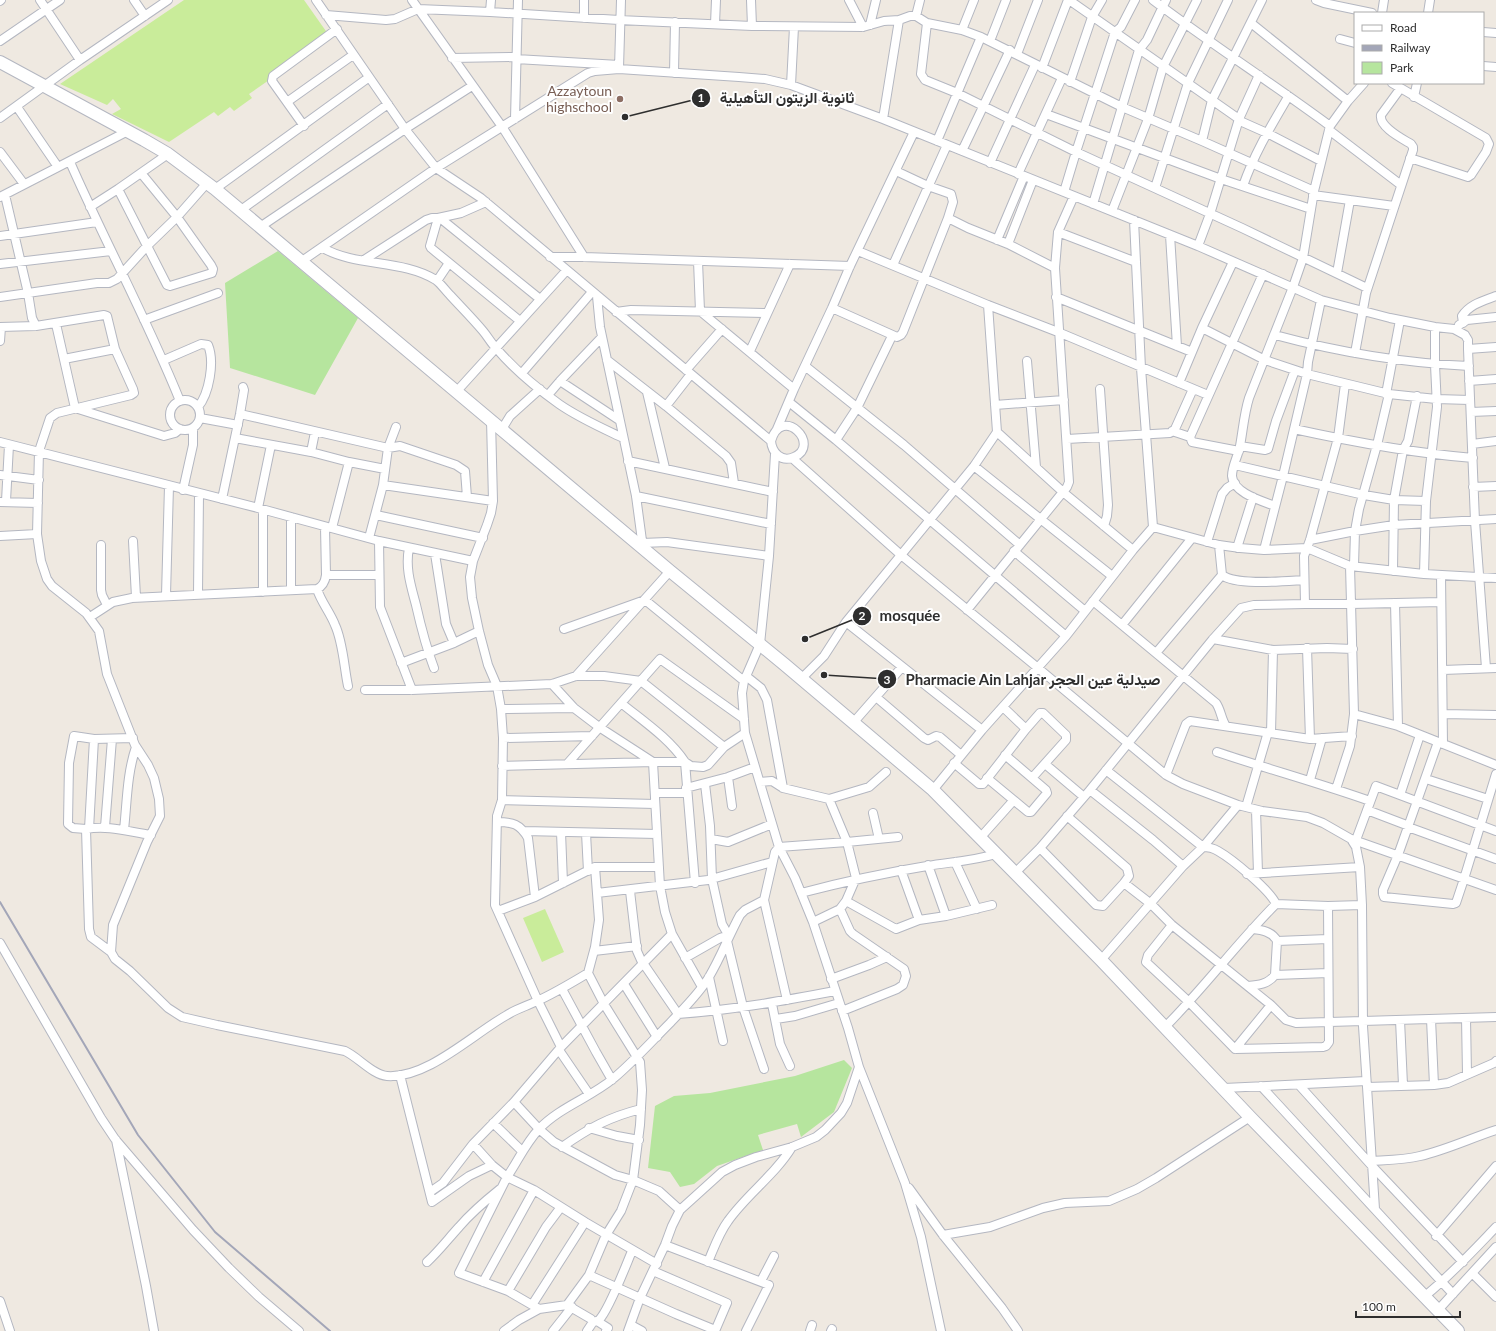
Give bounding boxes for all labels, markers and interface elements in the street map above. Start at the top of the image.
legend [1354,12,1484,84]
text: Road [1390,20,1417,35]
text: Railway [1390,40,1431,55]
text: Park [1390,60,1414,75]
place label: Azzaytoun highschool [546,82,612,115]
callout: ثانوية الزيتون التأهيلية [691,84,862,111]
text: ثانوية الزيتون التأهيلية [720,88,854,107]
text: 1 [698,90,705,105]
marker: Azzaytoun highschool [615,94,625,104]
callout: mosquée [852,603,949,630]
text: mosquée [880,606,940,624]
text: 2 [859,608,866,623]
callout: Pharmacie Ain Lahjar صيدلية عين الحجر [877,666,1169,693]
text: Pharmacie Ain Lahjar صيدلية عين الحجر [905,670,1161,689]
text: 3 [884,672,891,687]
scale bar [1356,1293,1460,1319]
text: 100 m [1362,1299,1396,1314]

